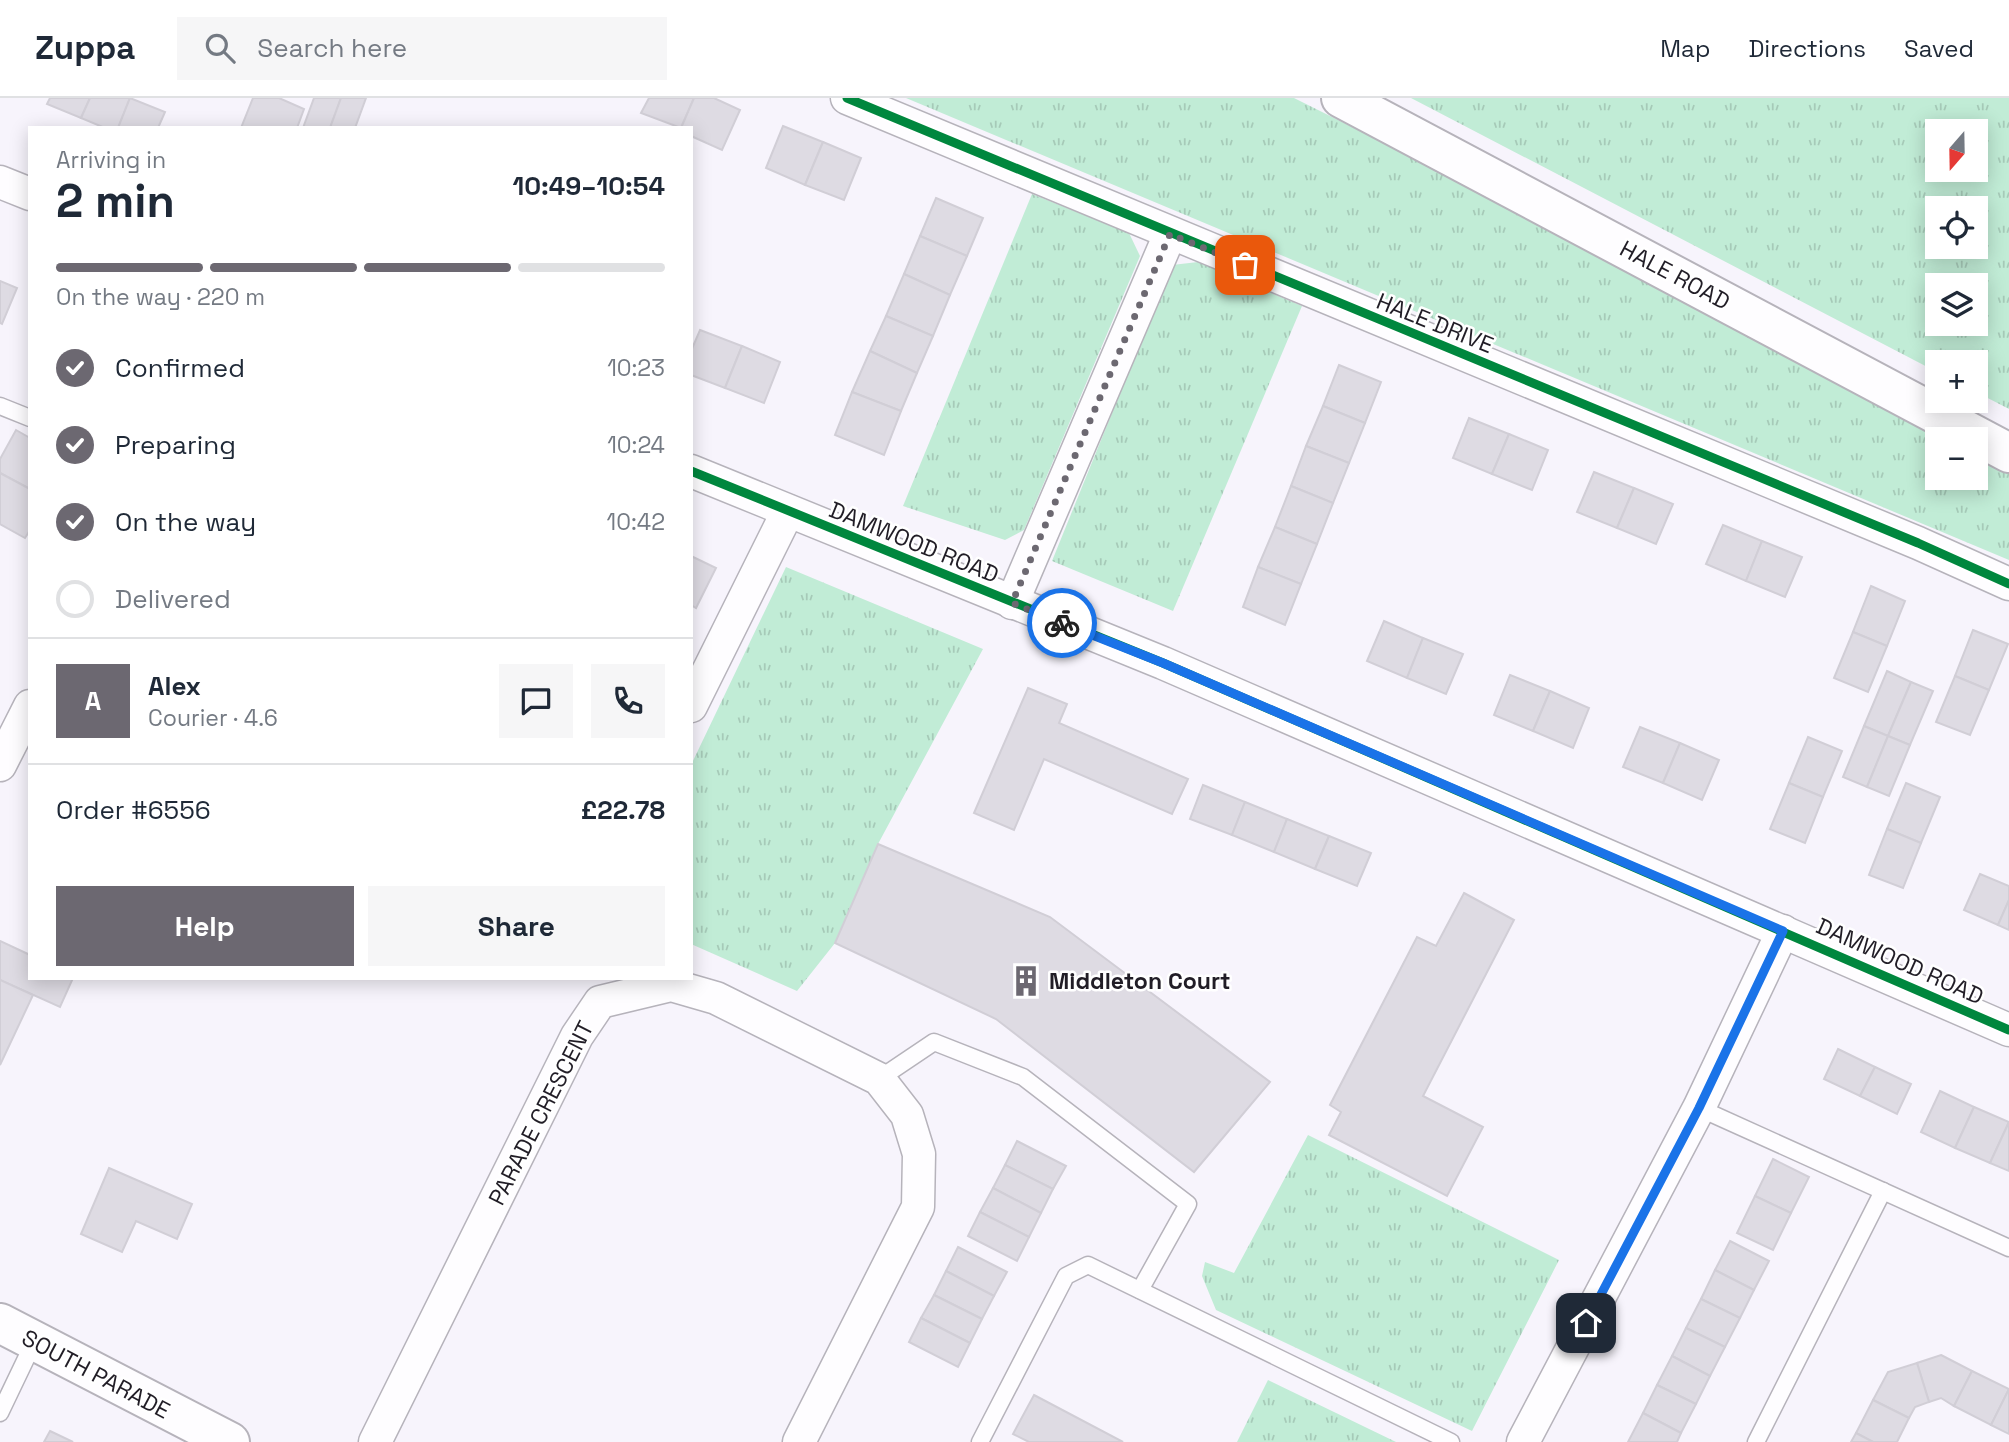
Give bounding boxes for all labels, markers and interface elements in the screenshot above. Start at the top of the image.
search box [177,17,667,80]
text: Zuppa [35,27,135,69]
icon: search [201,29,239,67]
text: Search here [257,31,407,65]
text: Map [1660,33,1710,64]
text: Directions [1748,33,1866,64]
text: Saved [1904,33,1974,64]
north arrow [1925,119,1988,182]
map controls [1925,119,1988,490]
text: Arriving in [56,145,166,175]
text: 10:49–10:54 [512,169,665,203]
text: 2 min [56,172,175,230]
button: locate [1925,196,1988,259]
street label: HALE ROAD [1615,233,1735,317]
pin [1215,235,1275,295]
icon: bag [1226,246,1264,284]
button: layers [1925,273,1988,336]
text: On the way · 220 m [56,282,265,312]
street label: HALE DRIVE [1372,286,1498,360]
icon: check [56,349,94,387]
button: + [1925,350,1988,413]
text: Confirmed [115,351,245,385]
text: 10:23 [607,353,665,383]
icon: check [56,426,94,464]
button: − [1925,427,1988,490]
text: Preparing [115,428,236,462]
text: 10:24 [607,430,665,460]
street label: DAMWOOD ROAD [825,494,1003,590]
icon: check [56,503,94,541]
text: On the way [115,505,256,539]
text: 10:42 [607,507,665,537]
text: Delivered [115,582,231,616]
courier [1027,588,1097,658]
icon: bike [1043,604,1081,642]
button: chat [499,664,573,738]
button: phone [591,664,665,738]
text: Alex [148,669,201,703]
text: A [85,684,101,718]
text: Courier · 4.6 [148,703,278,733]
text: Order #6556 [56,793,211,827]
text: £22.78 [581,793,665,827]
button: Help [56,886,354,966]
button: Share [368,886,665,966]
street label: DAMWOOD ROAD [1812,911,1988,1011]
building icon: Middleton Court [1009,964,1043,998]
place label: Middleton Court [1049,966,1231,996]
street label: PARADE CRESCENT [482,1016,600,1210]
pin [1556,1293,1616,1353]
icon: home [1567,1304,1605,1342]
street label: SOUTH PARADE [17,1322,175,1426]

